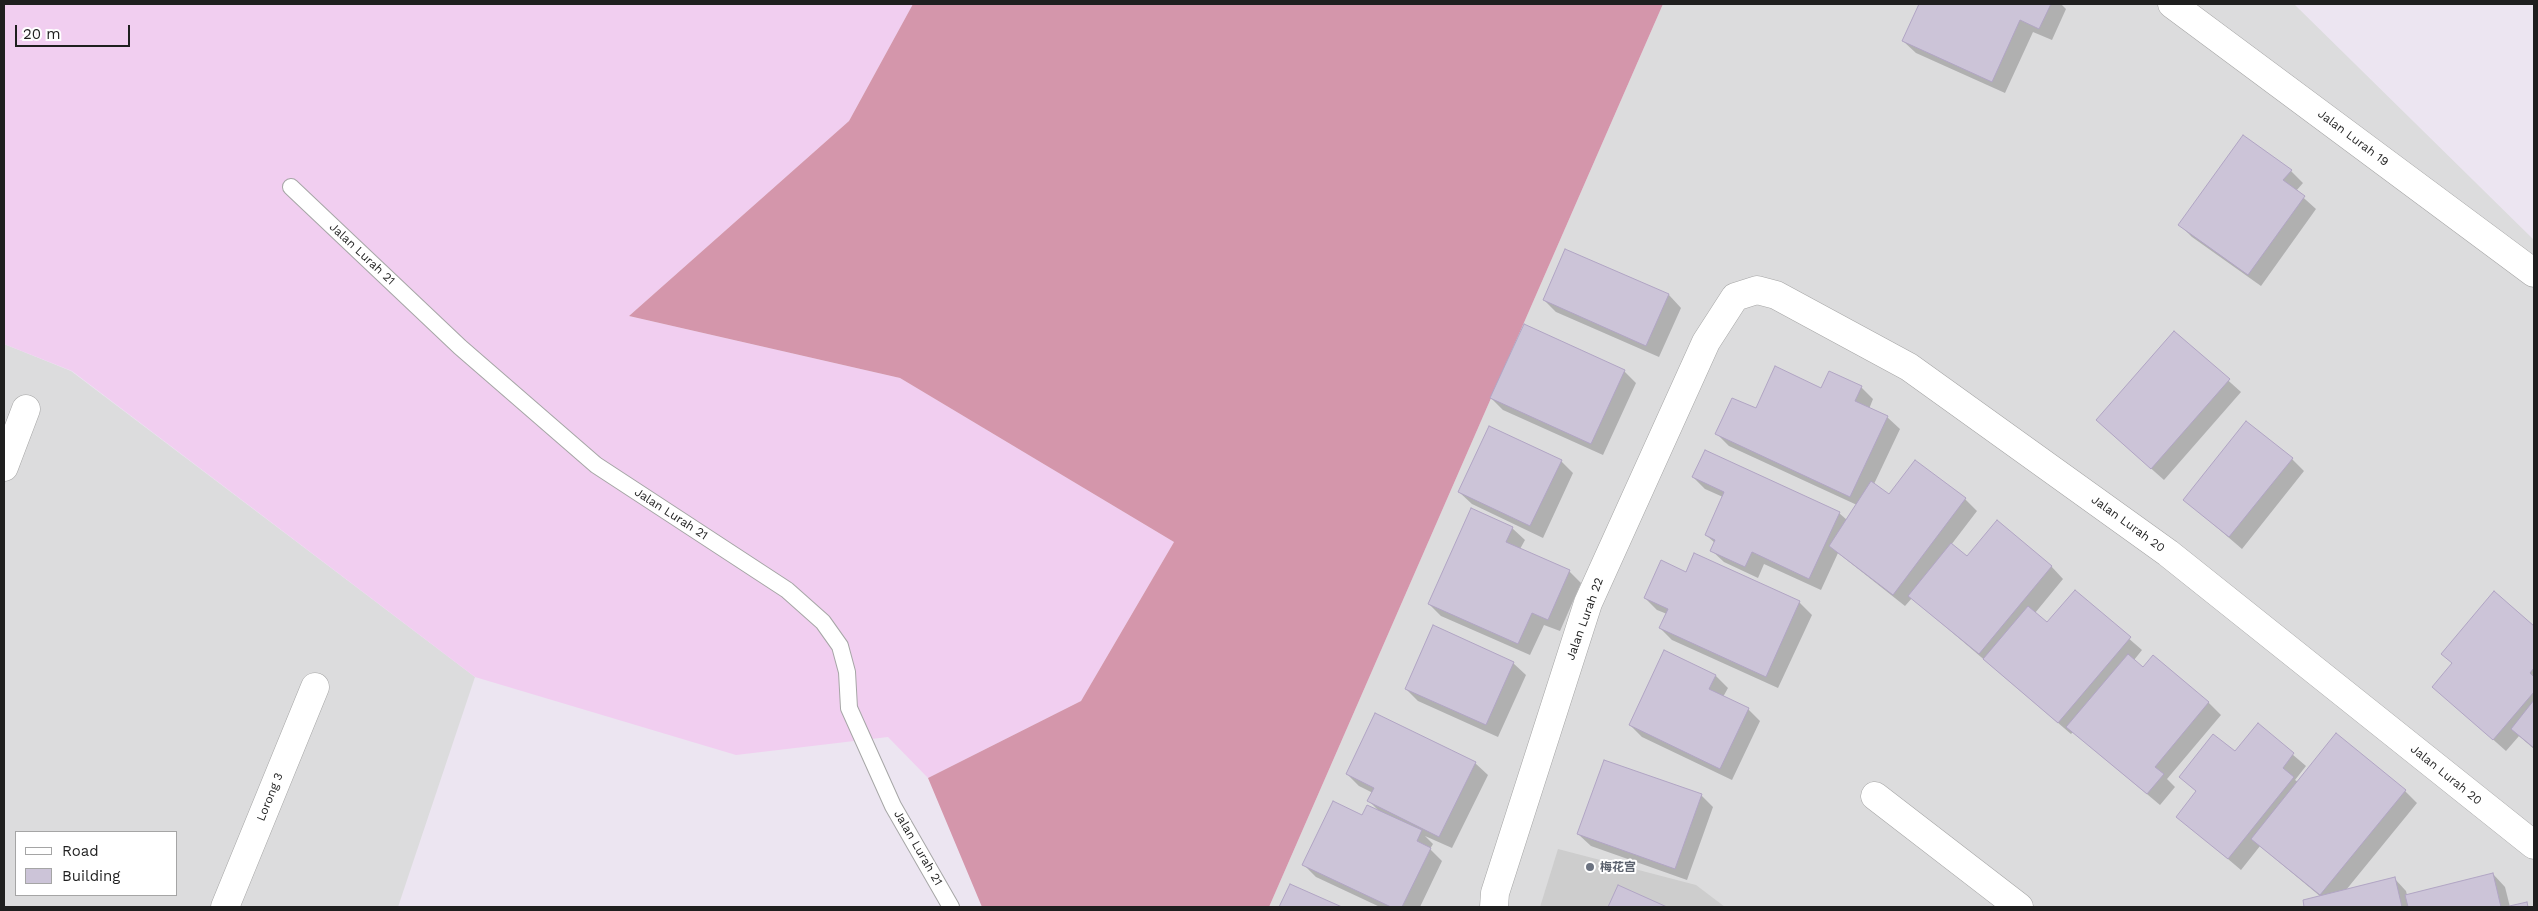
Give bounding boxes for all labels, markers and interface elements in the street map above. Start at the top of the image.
scale bar [18,15,132,47]
text: 20 m [23,25,61,43]
street label: Jalan Lurah 19 [2315,107,2391,169]
street label: Jalan Lurah 21 [326,220,398,288]
street label: Jalan Lurah 21 [632,485,710,543]
street label: Jalan Lurah 20 [2088,493,2168,555]
street label: Jalan Lurah 22 [1563,576,1607,662]
street label: Jalan Lurah 20 [2408,742,2484,808]
street label: Lorong 3 [254,771,286,823]
street label: Jalan Lurah 21 [891,808,945,888]
legend [15,831,178,896]
text: Road [62,842,99,860]
place label: 梅花宫 [1600,860,1636,874]
marker: 梅花宫 [1584,861,1596,873]
text: Building [62,867,120,885]

